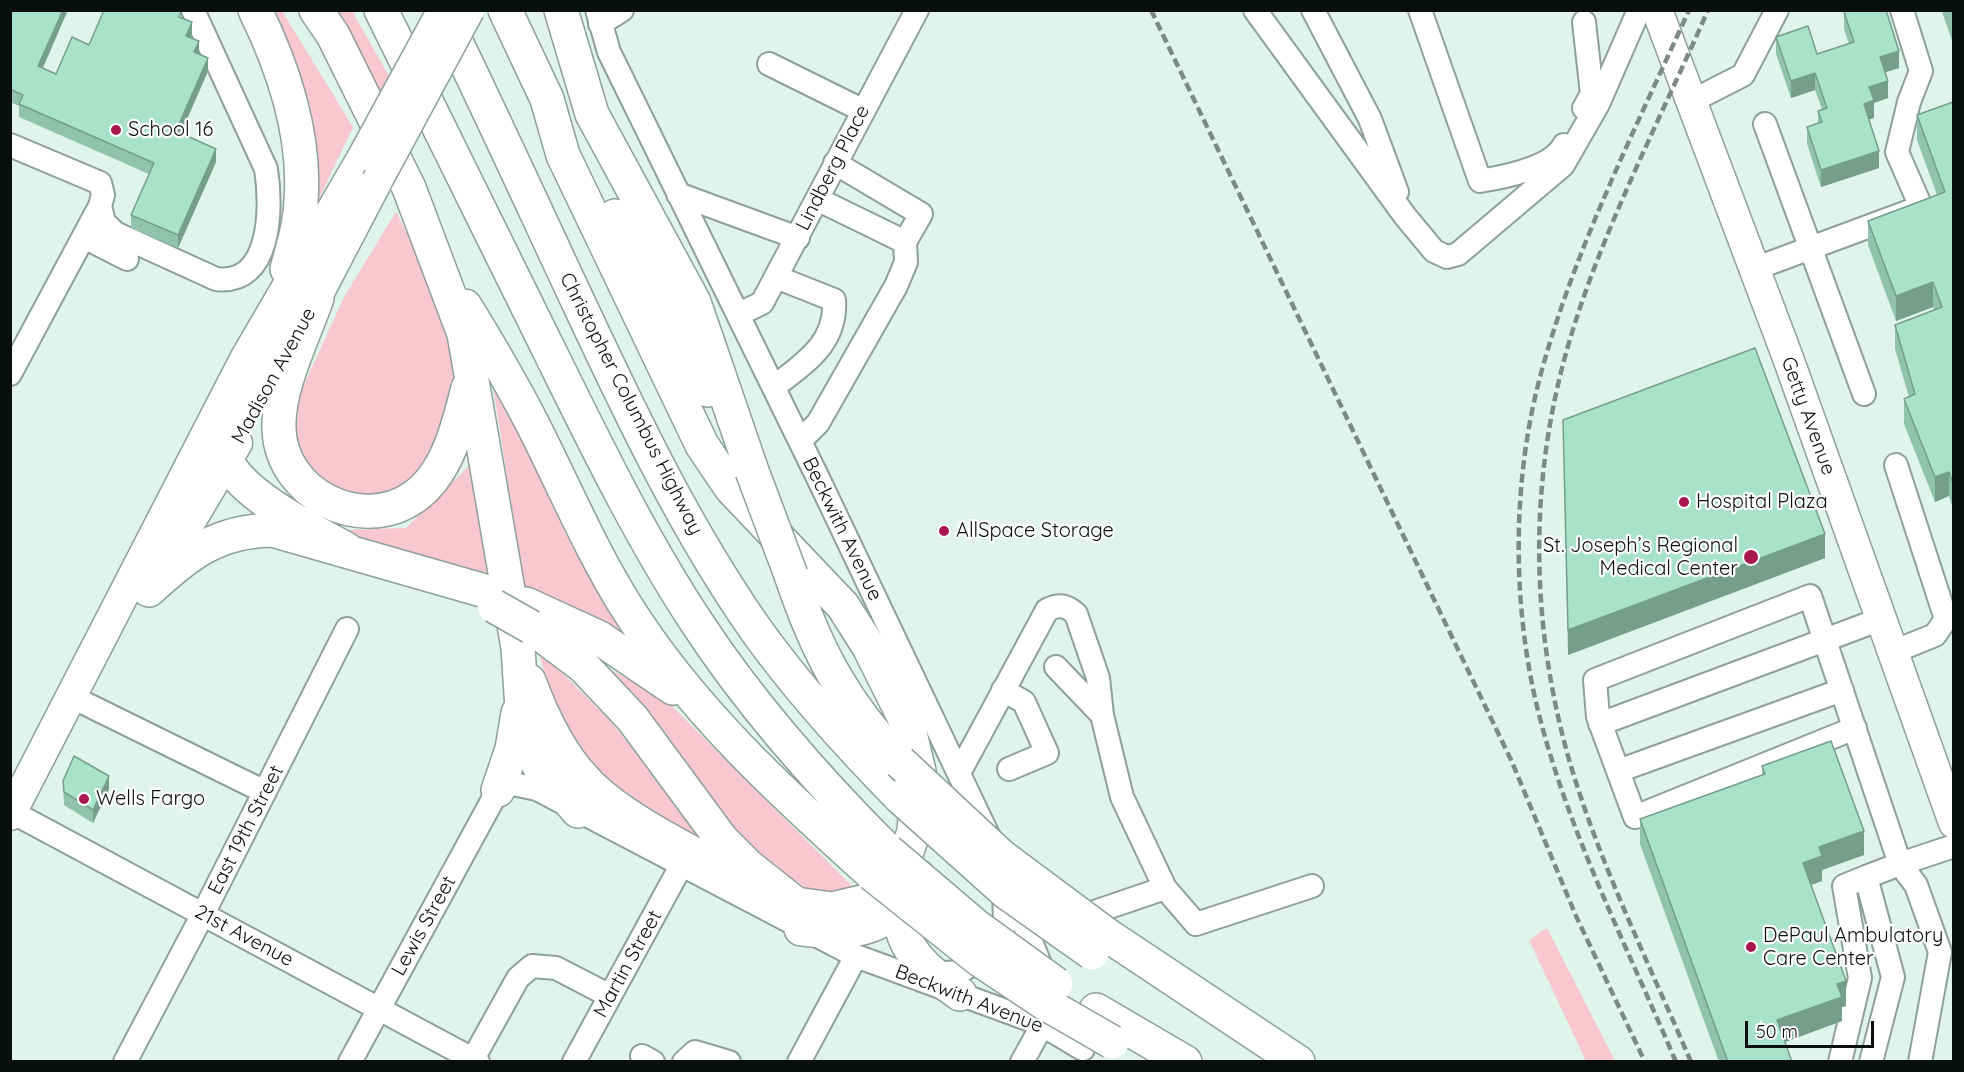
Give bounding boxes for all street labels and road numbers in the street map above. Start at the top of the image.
street label: Lindberg Place [791,101,875,235]
street label: Christopher Columbus Highway [554,269,708,539]
street label: Madison Avenue [227,304,321,448]
street label: Getty Avenue [1776,354,1840,478]
street label: Beckwith Avenue [797,453,887,605]
street label: East 19th Street [203,761,289,899]
street label: Lewis Street [387,872,461,980]
street label: 21st Avenue [190,900,298,972]
street label: Martin Street [589,906,667,1022]
street label: Beckwith Avenue [892,960,1046,1038]

